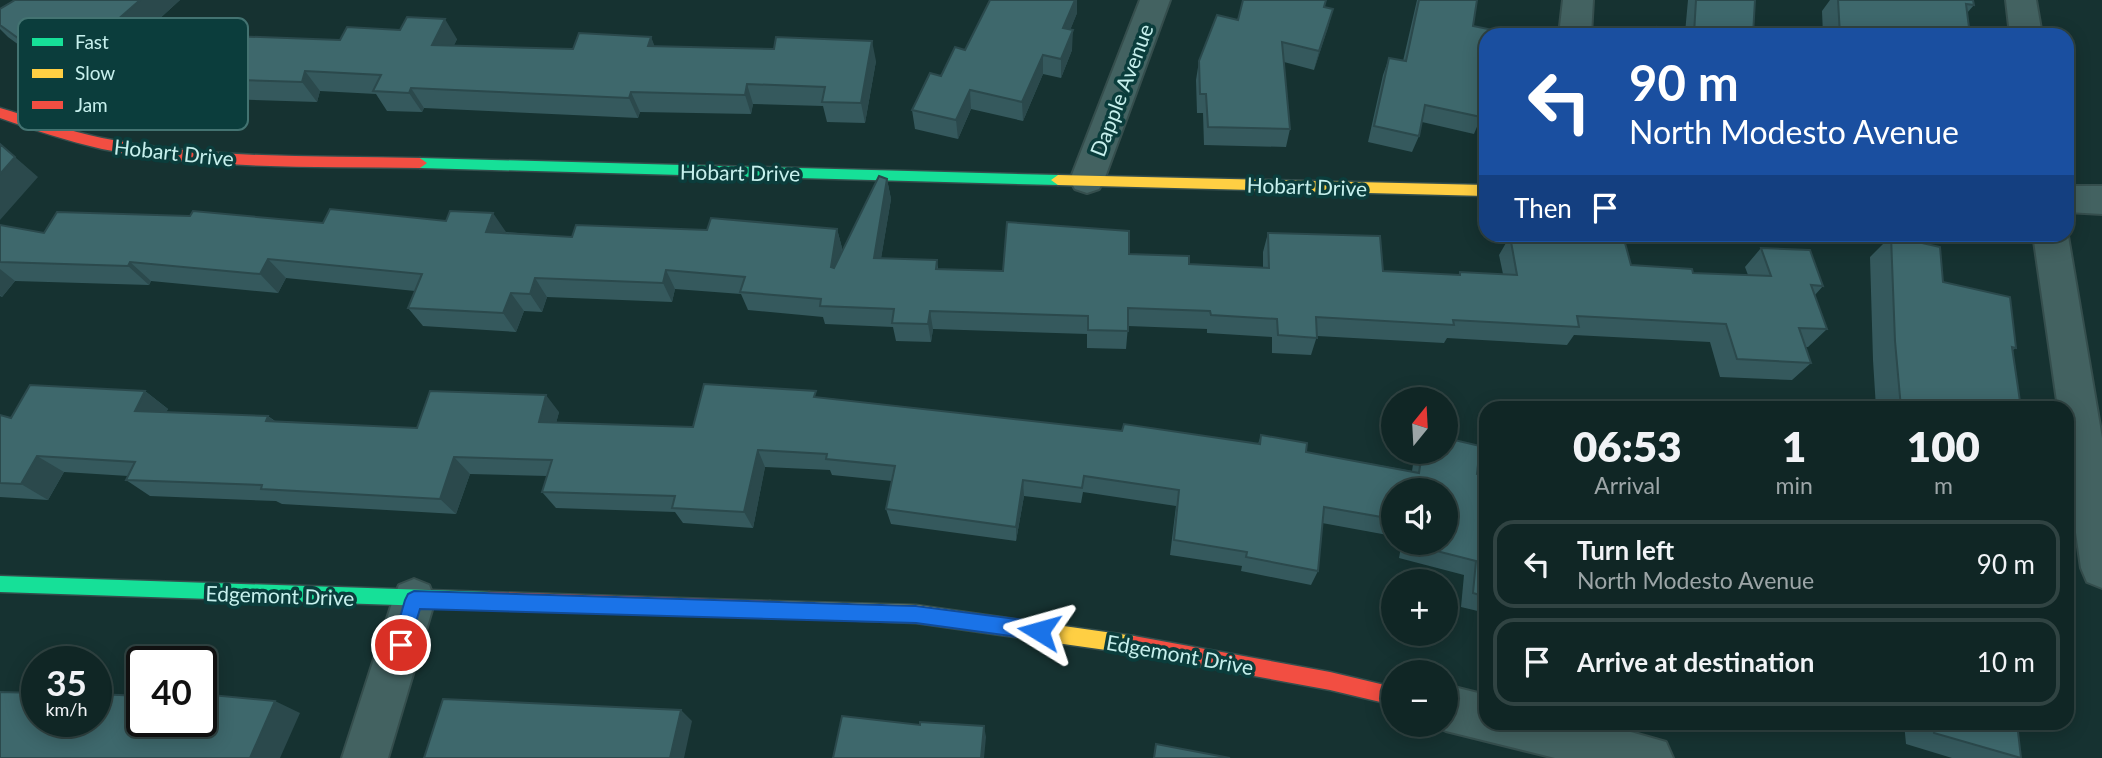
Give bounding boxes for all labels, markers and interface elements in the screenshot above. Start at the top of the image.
legend [18,18,248,130]
street label: Dapple Avenue [1084,20,1158,160]
text: Fast [75,30,109,53]
text: 90 m [1629,53,1739,111]
icon: left [1514,56,1605,147]
text: Slow [75,61,115,84]
text: Jam [75,93,108,116]
text: North Modesto Avenue [1629,112,1959,151]
street label: Hobart Drive [113,133,235,171]
street label: Hobart Drive [680,158,800,186]
street label: Hobart Drive [1246,171,1368,201]
icon: arrive [1586,189,1624,227]
text: Then [1514,192,1572,224]
north arrow [1381,387,1458,464]
map controls [1381,387,1458,737]
text: 06:53 [1573,421,1682,471]
text: 1 [1782,421,1806,471]
text: 100 [1907,421,1980,471]
text: Arrival [1594,471,1660,499]
text: min [1776,471,1813,499]
text: m [1934,471,1953,499]
button: sound [1381,478,1458,555]
text: Turn left [1577,534,1674,566]
icon: left [1518,545,1556,583]
text: 90 m [1977,548,2035,580]
text: North Modesto Avenue [1577,566,1814,594]
button: + [1381,569,1458,646]
street label: Edgemont Drive [205,580,355,610]
position arrow [1002,594,1076,668]
pin [371,615,431,675]
icon: arrive [382,626,420,664]
street label: Edgemont Drive [1104,629,1256,679]
icon: arrive [1518,643,1556,681]
speed limit sign: 40 [126,646,217,737]
text: Arrive at destination [1577,646,1814,678]
text: 10 m [1977,646,2035,678]
button: − [1381,660,1458,737]
text: 35 [46,661,87,703]
text: km/h [45,698,88,720]

